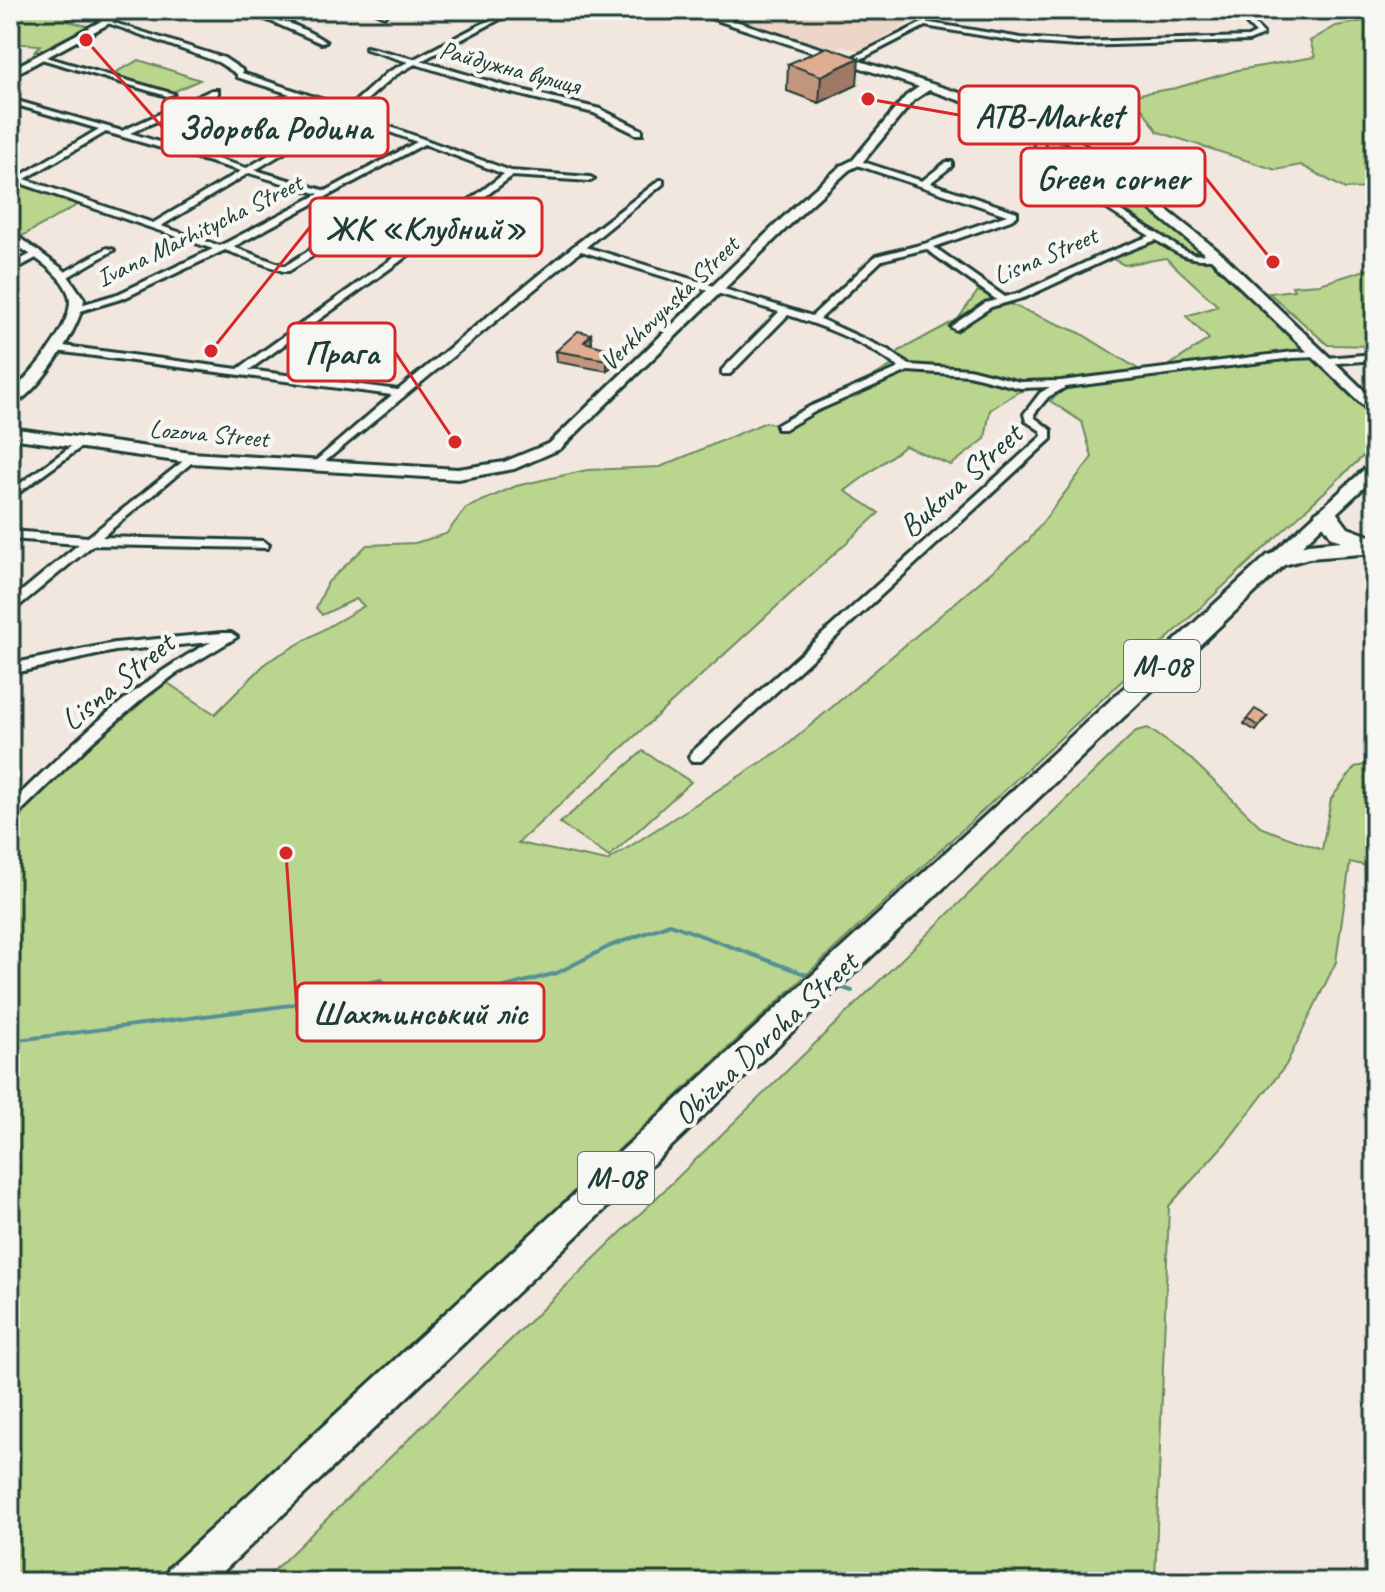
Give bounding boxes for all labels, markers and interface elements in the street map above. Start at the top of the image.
street label: Райдужна вулиця [436,33,586,103]
callout: ATB-Market [959,86,1139,144]
text: ATB-Market [975,94,1128,137]
callout: Здорова Родина [162,98,388,156]
text: Здорова Родина [178,106,375,149]
callout: Green corner [1021,148,1205,206]
text: Green corner [1037,156,1193,199]
street label: Ivana Marhitycha Street [91,165,310,295]
callout: ЖК «Клубний» [310,198,542,256]
text: ЖК «Клубний» [326,206,526,249]
street label: Lisna Street [988,218,1104,292]
street label: Verkhovynska Street [593,227,748,378]
callout: Прага [288,323,395,381]
text: Прага [305,331,381,374]
street label: Lozova Street [148,412,272,455]
street label: Bukova Street [890,412,1033,547]
street label: Lisna Street [52,621,185,740]
road number: М-08 [1124,640,1200,692]
street label: Obizna Doroha Street [664,940,869,1134]
callout: Шахтинський ліс [297,983,544,1041]
text: Шахтинський ліс [313,991,529,1034]
road number: М-08 [578,1152,654,1204]

